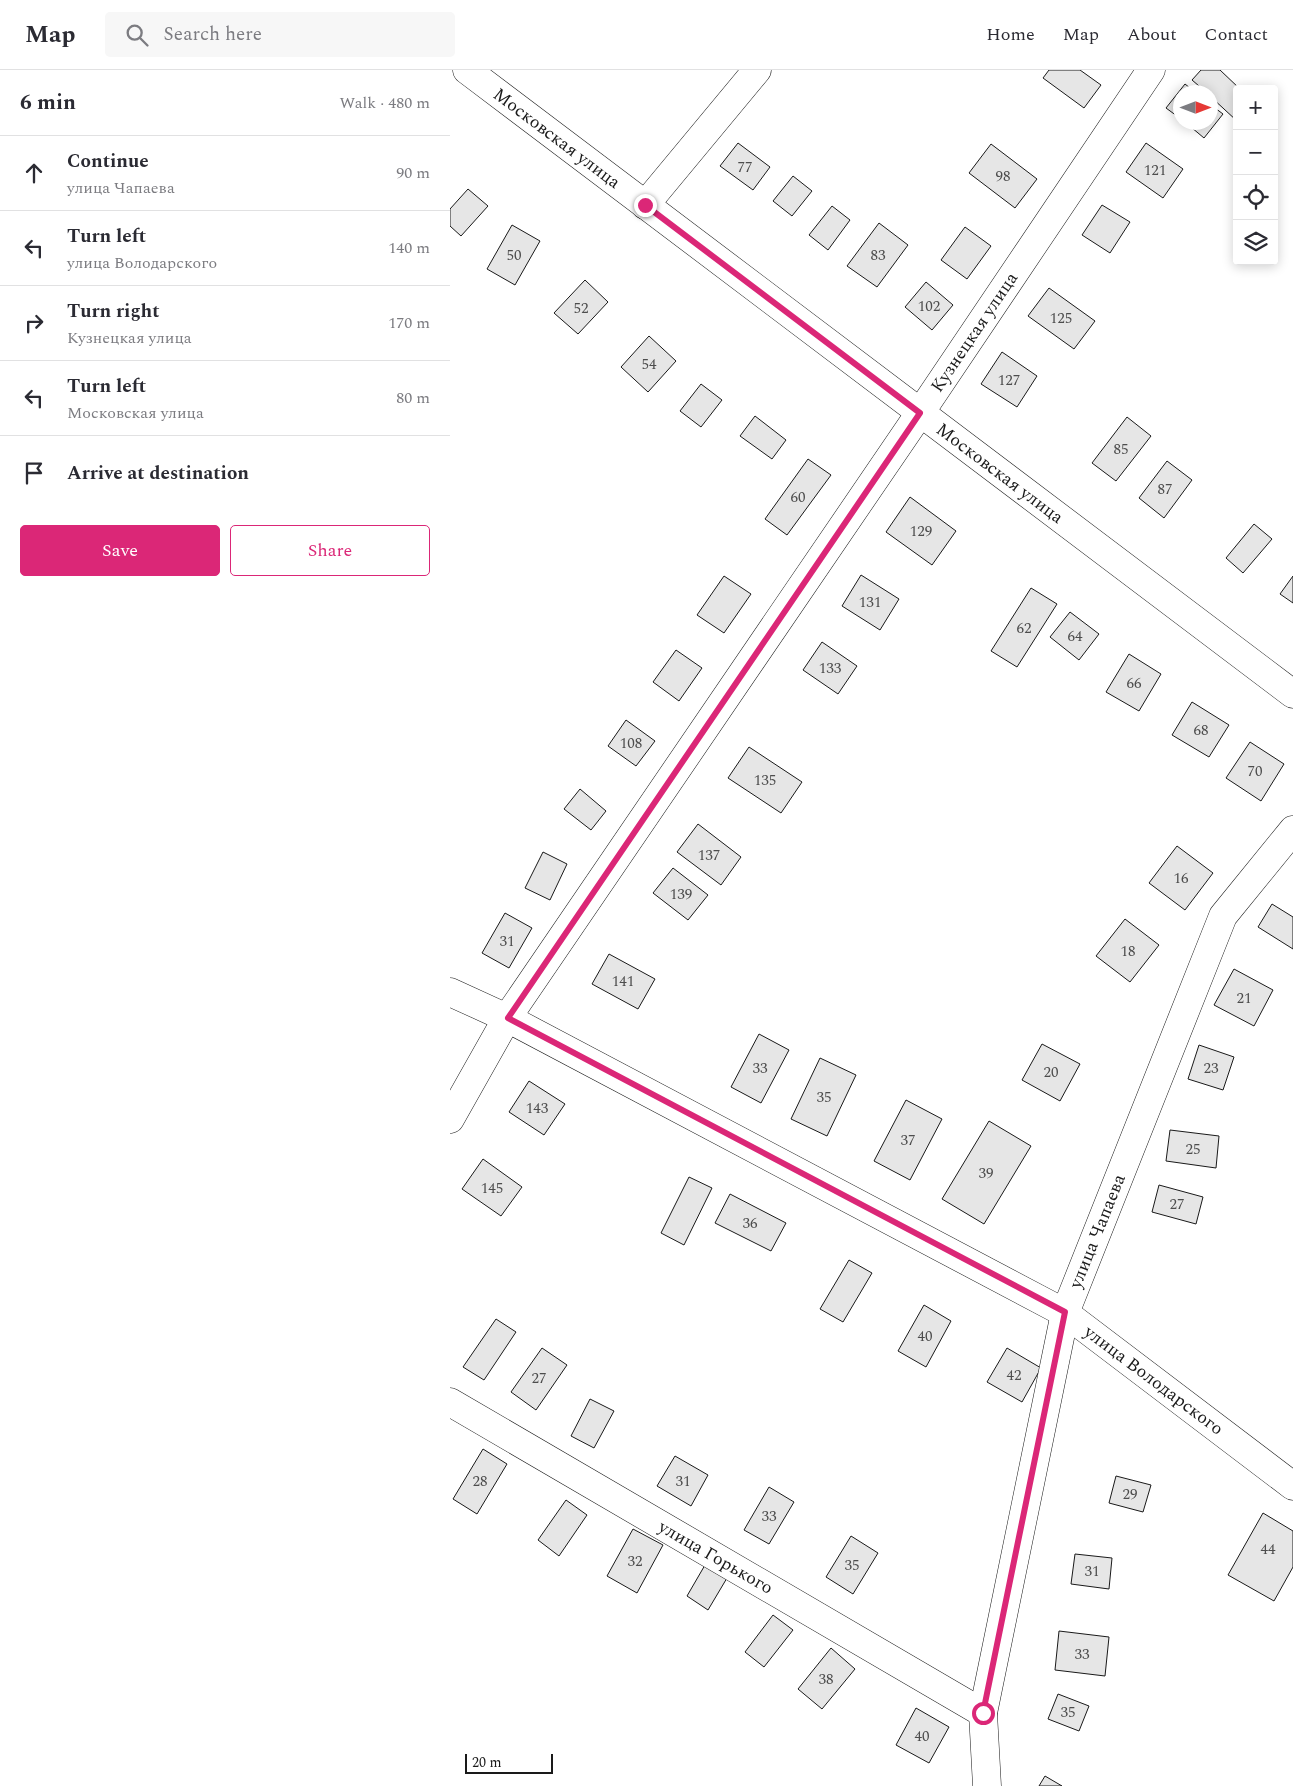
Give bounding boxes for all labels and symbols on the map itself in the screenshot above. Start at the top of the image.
street label: Московская улица [487,81,626,196]
north arrow [1173,85,1218,130]
house number: 77 [737,156,753,179]
house number: 121 [1144,159,1166,182]
house number: 98 [995,165,1011,188]
route end [634,194,657,217]
house number: 50 [506,244,522,267]
house number: 83 [870,244,886,267]
street label: Кузнецкая улица [924,266,1025,398]
house number: 102 [918,295,940,318]
house number: 52 [573,297,589,320]
house number: 125 [1050,307,1072,330]
house number: 54 [641,353,657,376]
house number: 127 [998,369,1020,392]
street label: Московская улица [930,416,1069,531]
house number: 85 [1113,438,1129,461]
house number: 87 [1157,478,1173,501]
house number: 60 [790,486,806,509]
house number: 129 [910,520,932,543]
house number: 131 [859,591,881,614]
house number: 62 [1016,617,1032,640]
house number: 64 [1067,625,1083,648]
house number: 133 [819,657,842,680]
house number: 66 [1126,672,1142,695]
house number: 68 [1193,719,1209,742]
house number: 108 [620,732,642,755]
house number: 70 [1247,760,1263,783]
house number: 135 [754,769,776,792]
house number: 137 [698,844,720,867]
house number: 16 [1173,867,1189,890]
house number: 139 [670,883,692,906]
house number: 31 [499,930,515,953]
house number: 18 [1120,940,1136,963]
house number: 141 [612,970,634,993]
house number: 21 [1236,987,1252,1010]
house number: 33 [752,1057,768,1080]
house number: 23 [1203,1057,1219,1080]
house number: 20 [1043,1061,1059,1084]
house number: 35 [816,1086,832,1109]
house number: 143 [526,1097,549,1120]
house number: 37 [900,1129,916,1152]
house number: 25 [1185,1138,1201,1161]
house number: 39 [978,1162,994,1185]
street label: улица Чапаева [1062,1170,1133,1293]
house number: 145 [481,1177,503,1200]
house number: 27 [1169,1193,1185,1216]
house number: 36 [742,1212,758,1235]
street label: улица Володарского [1077,1318,1229,1442]
house number: 40 [917,1325,933,1348]
house number: 42 [1006,1364,1022,1387]
house number: 27 [531,1367,547,1390]
house number: 28 [472,1470,488,1493]
house number: 31 [675,1470,691,1493]
house number: 29 [1122,1483,1138,1506]
house number: 33 [761,1505,777,1528]
street label: улица Горького [652,1513,778,1601]
house number: 44 [1260,1538,1276,1561]
house number: 32 [627,1550,643,1573]
house number: 35 [844,1554,860,1577]
house number: 31 [1084,1560,1100,1583]
house number: 33 [1074,1643,1090,1666]
house number: 38 [818,1668,834,1691]
house number: 35 [1060,1701,1076,1724]
route start [972,1702,995,1725]
house number: 40 [914,1725,930,1748]
scale bar [465,1751,552,1774]

